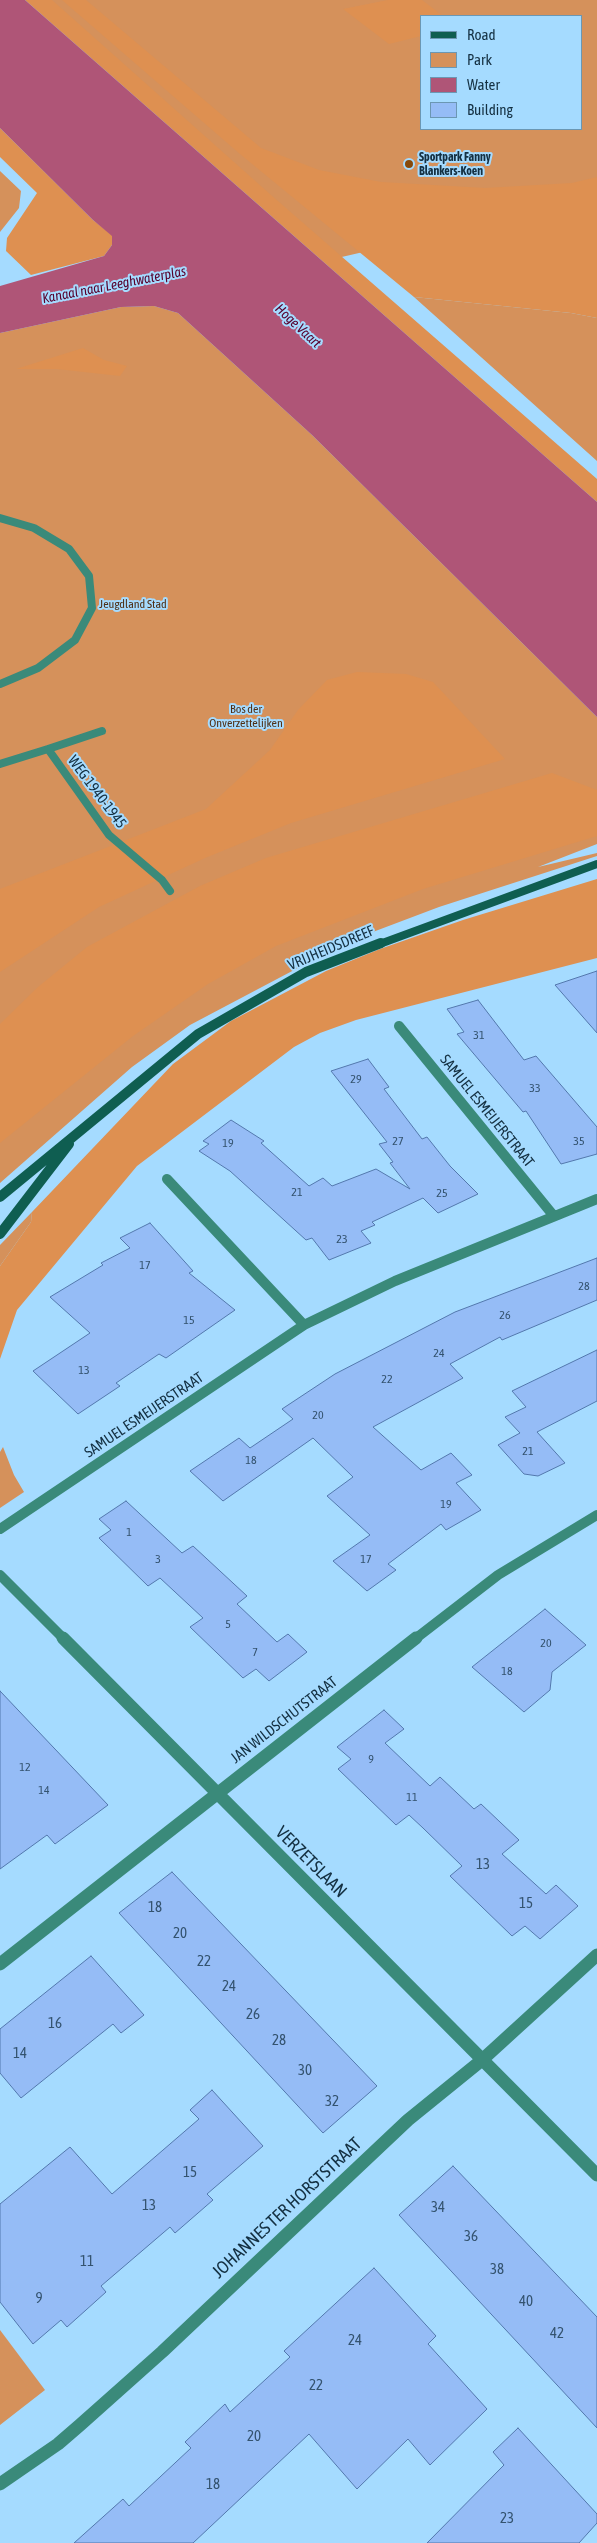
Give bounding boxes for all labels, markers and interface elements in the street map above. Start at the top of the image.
legend [420,15,582,130]
text: Road [467,26,496,43]
text: Park [467,51,492,68]
text: Water [467,76,500,93]
text: Building [467,101,513,118]
place label: Sportpark Fanny Blankers-Koen [419,150,491,178]
marker: Sportpark Fanny Blankers-Koen [403,158,415,170]
water label: Kanaal naar Leeghwaterplas [41,263,187,307]
water label: Hoge Vaart [272,300,324,352]
park label: Jeugdland Stad [99,597,167,611]
park label: Bos der Onverzettelijken [209,702,283,730]
street label: WEG 1940-1945 [64,752,130,832]
street label: VRIJHEIDSDREEF [285,922,377,974]
house number: 31 [473,1028,485,1042]
street label: SAMUEL ESMEIJERSTRAAT [436,1051,538,1171]
house number: 29 [350,1072,362,1086]
house number: 33 [529,1081,541,1095]
house number: 27 [392,1134,404,1148]
house number: 35 [573,1134,585,1148]
house number: 19 [222,1136,234,1150]
house number: 21 [291,1185,303,1199]
house number: 25 [436,1186,448,1200]
house number: 23 [336,1232,348,1246]
house number: 17 [139,1258,151,1272]
house number: 28 [578,1279,590,1293]
house number: 26 [499,1308,511,1322]
house number: 15 [183,1313,195,1327]
house number: 24 [433,1346,445,1360]
house number: 13 [78,1363,90,1377]
street label: SAMUEL ESMEIJERSTRAAT [81,1369,207,1461]
house number: 22 [381,1372,393,1386]
house number: 20 [312,1408,324,1422]
house number: 21 [522,1444,534,1458]
house number: 18 [245,1453,257,1467]
house number: 19 [440,1497,452,1511]
house number: 1 [126,1525,132,1539]
house number: 3 [155,1552,161,1566]
house number: 17 [360,1552,372,1566]
house number: 5 [225,1617,231,1631]
house number: 20 [540,1636,552,1650]
house number: 7 [252,1645,258,1659]
house number: 18 [501,1664,513,1678]
street label: JAN WILDSCHUTSTRAAT [227,1673,341,1767]
house number: 9 [368,1752,374,1766]
house number: 12 [19,1760,31,1774]
house number: 14 [38,1783,50,1797]
house number: 11 [406,1790,418,1804]
street label: VERZETSLAAN [271,1822,351,1902]
house number: 13 [476,1855,490,1873]
house number: 15 [519,1894,533,1912]
house number: 18 [148,1898,162,1916]
house number: 20 [173,1924,187,1942]
house number: 22 [197,1952,211,1970]
house number: 24 [222,1977,236,1995]
house number: 26 [246,2005,260,2023]
house number: 16 [48,2014,62,2032]
house number: 28 [272,2031,286,2049]
house number: 14 [13,2044,27,2062]
house number: 30 [298,2061,312,2079]
house number: 32 [325,2092,339,2110]
street label: JOHANNES TER HORSTSTRAAT [208,2133,366,2283]
house number: 15 [183,2163,197,2181]
house number: 13 [142,2196,156,2214]
house number: 34 [431,2198,445,2216]
house number: 36 [464,2227,478,2245]
house number: 11 [80,2252,94,2270]
house number: 38 [490,2260,504,2278]
house number: 9 [35,2289,43,2307]
house number: 40 [519,2292,533,2310]
house number: 42 [550,2324,564,2342]
house number: 24 [348,2331,362,2349]
house number: 22 [309,2376,323,2394]
house number: 20 [247,2427,261,2445]
house number: 18 [206,2475,220,2493]
house number: 23 [500,2509,514,2527]

